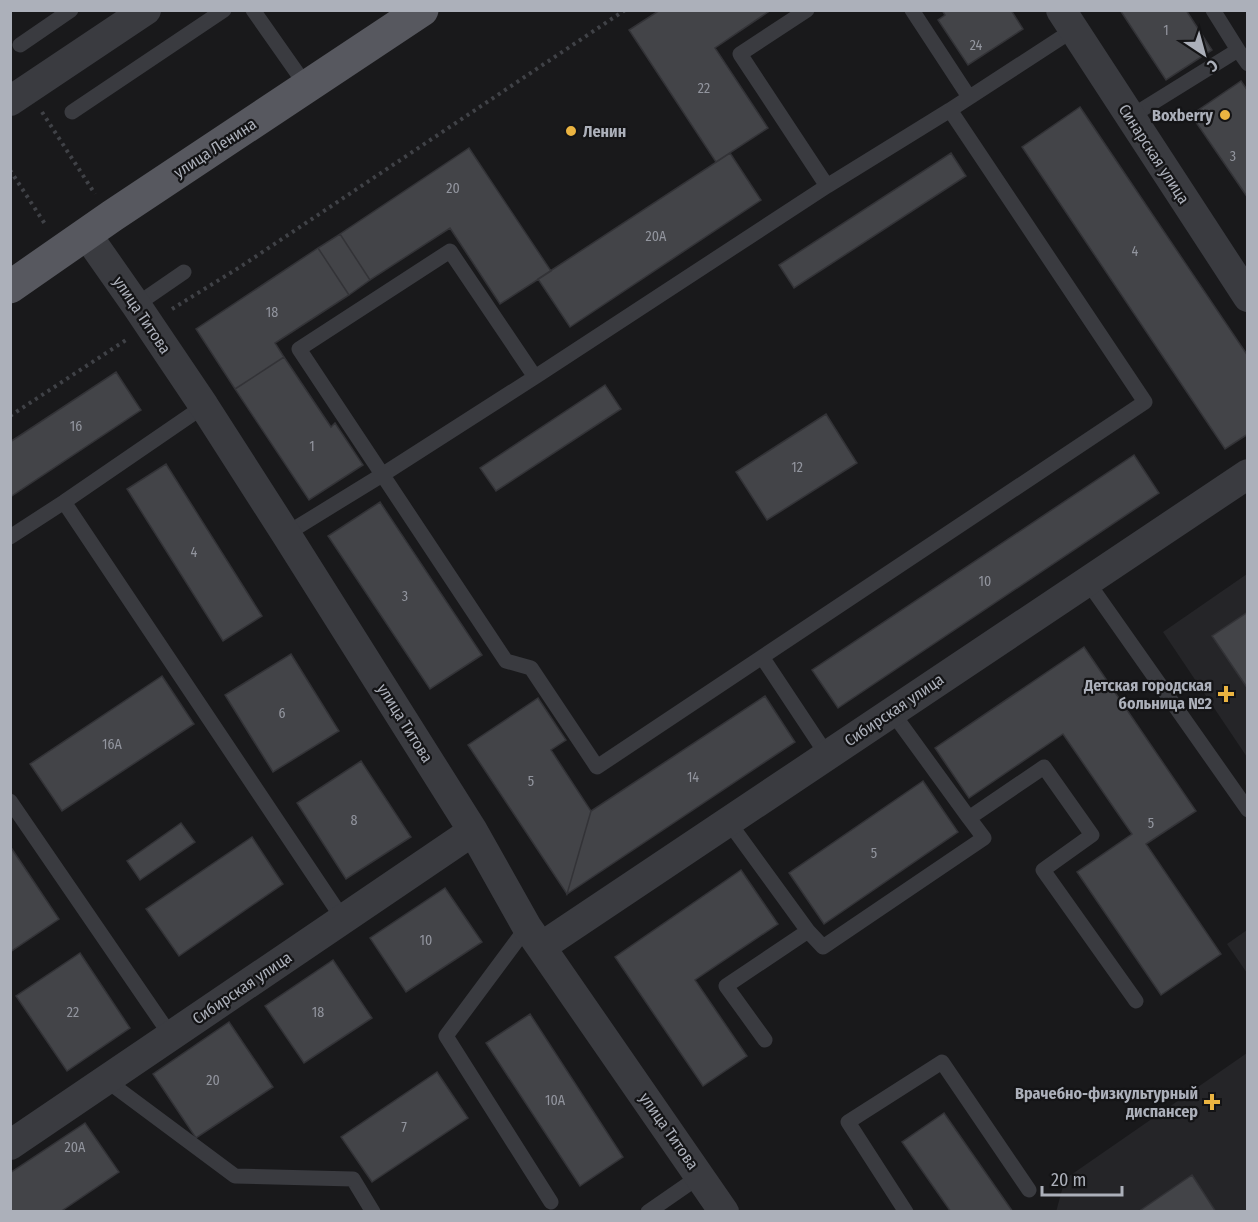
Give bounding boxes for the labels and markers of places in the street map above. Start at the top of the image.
place label: Boxberry [1152,106,1213,125]
marker: Boxberry [1218,108,1232,122]
place label: Ленин [583,122,626,141]
marker: Ленин [564,124,578,138]
place label: Детская городская больница №2 [1083,676,1213,713]
marker: Детская городская больница №2 [1217,685,1235,703]
place label: Врачебно-физкультурный диспансер [1015,1084,1198,1121]
marker: Врачебно-физкультурный диспансер [1203,1093,1221,1111]

